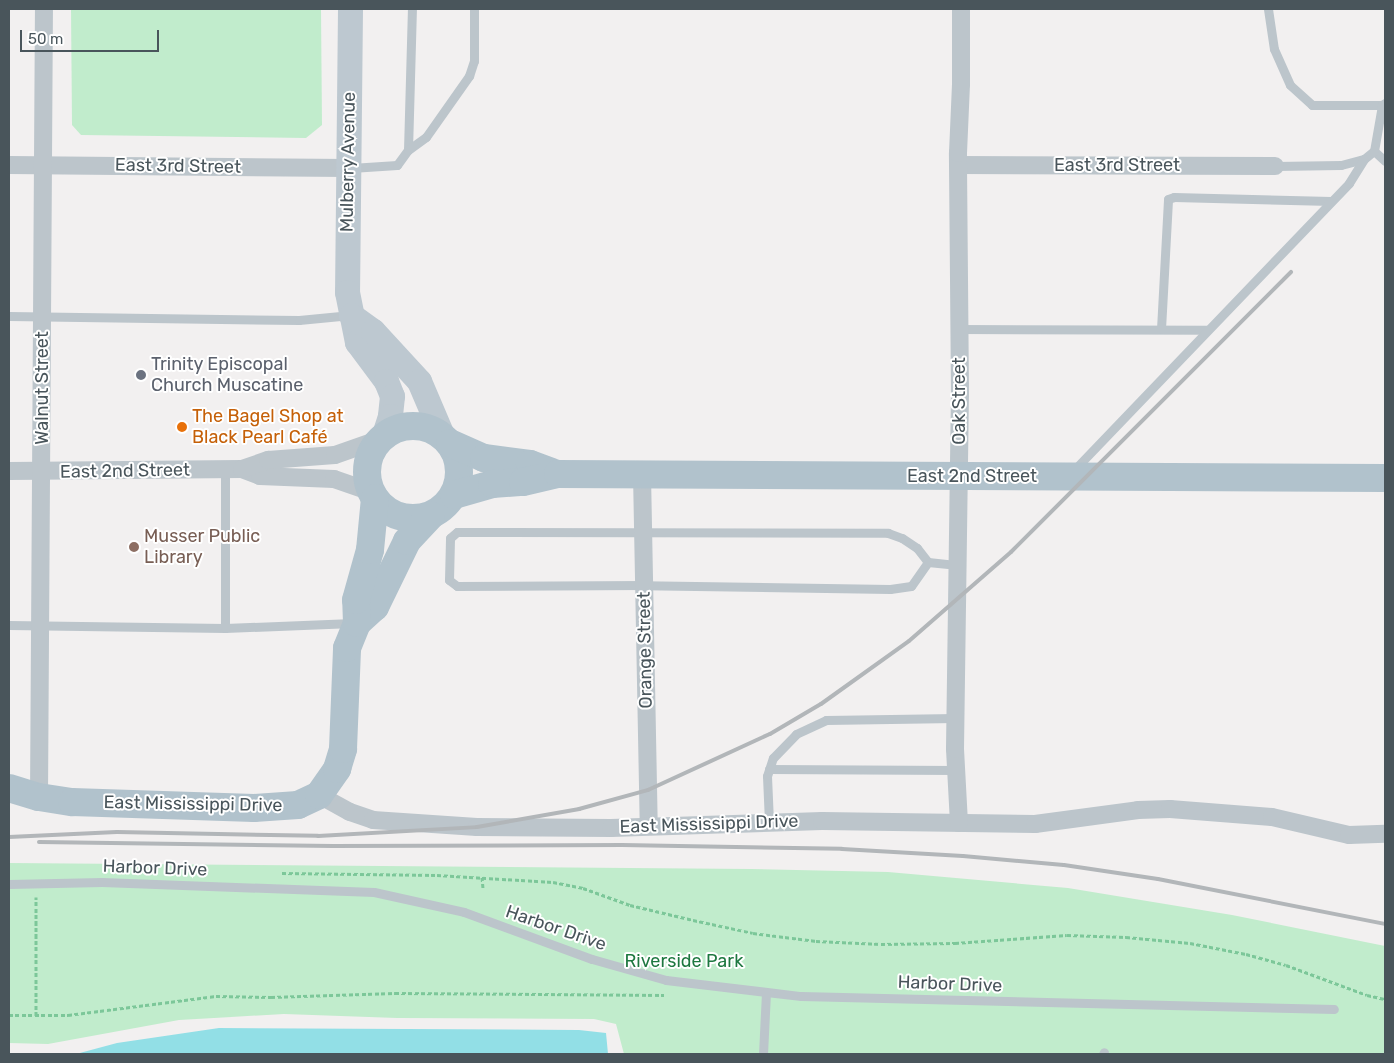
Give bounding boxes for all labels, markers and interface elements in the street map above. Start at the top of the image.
scale bar [22,20,161,52]
text: 50 m [28,30,63,48]
street label: Mulberry Avenue [336,91,360,233]
street label: East 3rd Street [115,154,241,178]
street label: East 3rd Street [1054,154,1180,176]
street label: Walnut Street [31,331,53,445]
place label: Trinity Episcopal Church Muscatine [151,354,303,396]
street label: Oak Street [948,357,970,445]
marker: Trinity Episcopal Church Muscatine [135,369,147,381]
place label: The Bagel Shop at Black Pearl Café [192,406,344,448]
marker: The Bagel Shop at Black Pearl Café [176,421,188,433]
street label: East 2nd Street [60,459,190,483]
street label: East 2nd Street [907,465,1037,487]
place label: Musser Public Library [144,526,261,568]
marker: Musser Public Library [128,541,140,553]
street label: Orange Street [633,591,657,709]
street label: East Mississippi Drive [103,792,283,816]
street label: East Mississippi Drive [619,810,799,838]
street label: Harbor Drive [102,855,208,881]
street label: Harbor Drive [503,901,609,955]
park label: Riverside Park [625,950,743,972]
street label: Harbor Drive [897,971,1003,997]

